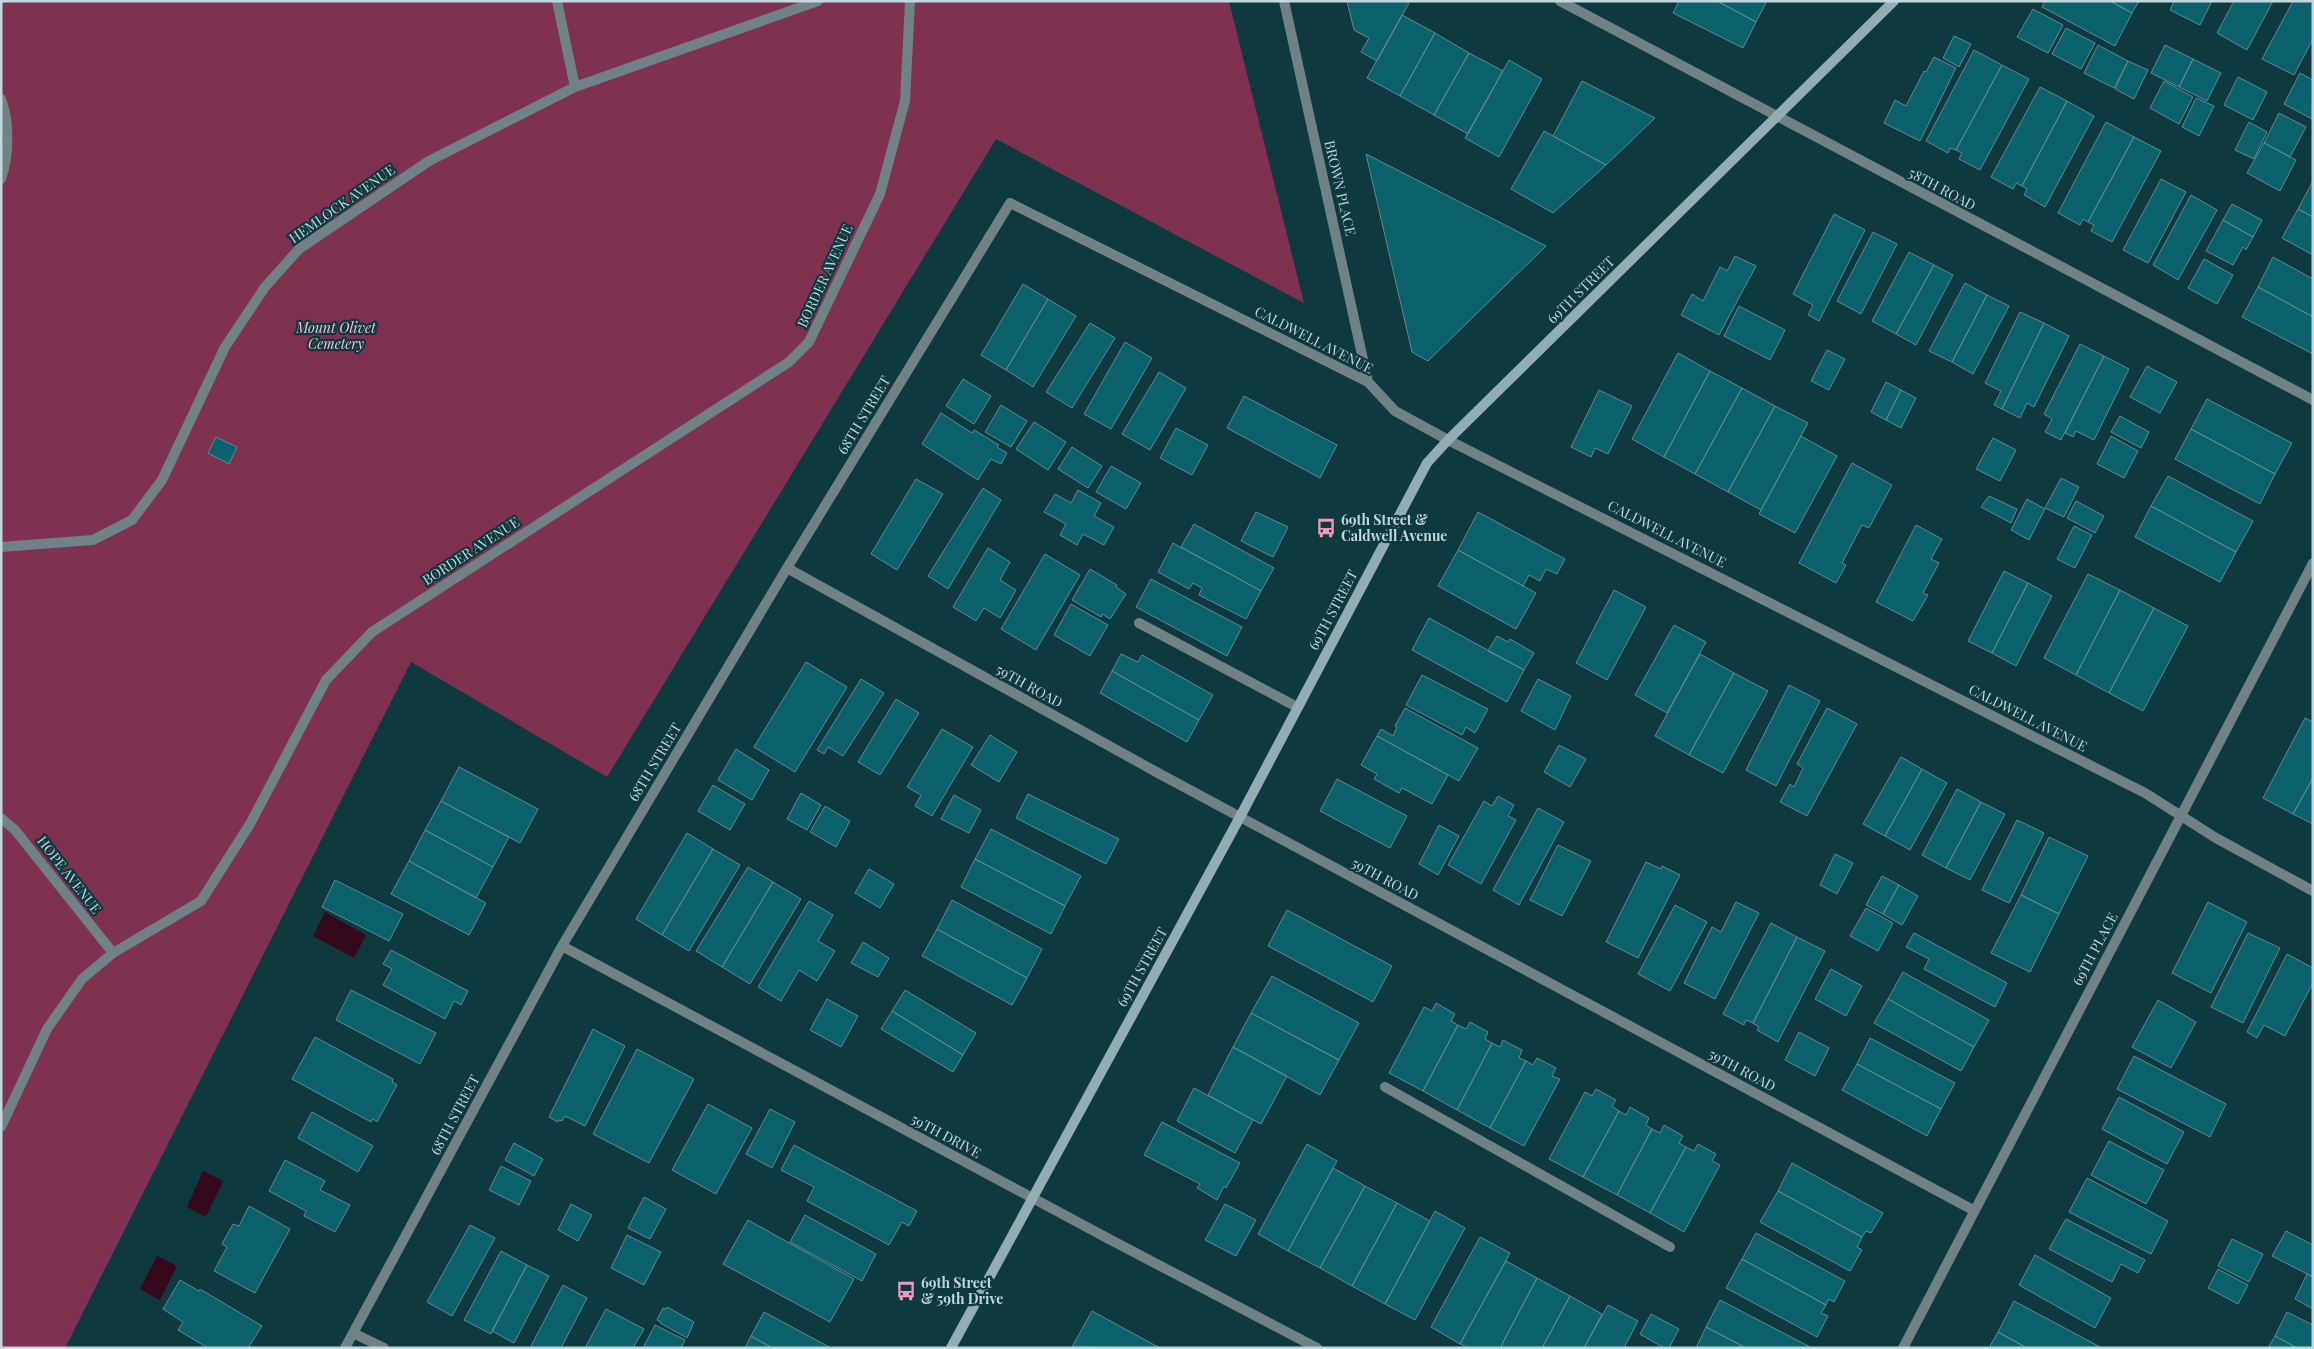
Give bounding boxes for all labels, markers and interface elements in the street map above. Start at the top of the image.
street label: BROWN PLACE [1320,138,1361,237]
street label: HEMLOCK AVENUE [285,160,398,247]
street label: 58TH ROAD [1905,163,1979,214]
street label: BORDER AVENUE [792,221,857,331]
street label: 69TH STREET [1543,252,1619,328]
street label: CALDWELL AVENUE [1252,301,1377,378]
park label: Mount Olivet Cemetery [295,318,377,353]
street label: 68TH STREET [833,372,895,458]
street label: CALDWELL AVENUE [1605,495,1730,572]
place label: 69th Street & Caldwell Avenue [1341,510,1447,545]
street label: BORDER AVENUE [419,512,523,589]
bus stop icon: 69th Street & Caldwell Avenue [1315,517,1337,539]
street label: 69TH STREET [1303,566,1362,653]
street label: 59TH ROAD [992,659,1066,712]
street label: CALDWELL AVENUE [1966,679,2091,756]
street label: 68TH STREET [624,719,686,805]
street label: HOPE AVENUE [33,832,106,918]
street label: 59TH ROAD [1348,853,1422,904]
street label: 69TH PLACE [2067,909,2122,989]
street label: 69TH STREET [1112,923,1171,1010]
street label: 59TH ROAD [1705,1044,1779,1095]
street label: 68TH STREET [425,1071,484,1158]
street label: 59TH DRIVE [908,1109,985,1162]
place label: 69th Street & 59th Drive [921,1273,1003,1308]
bus stop icon: 69th Street & 59th Drive [895,1280,917,1302]

